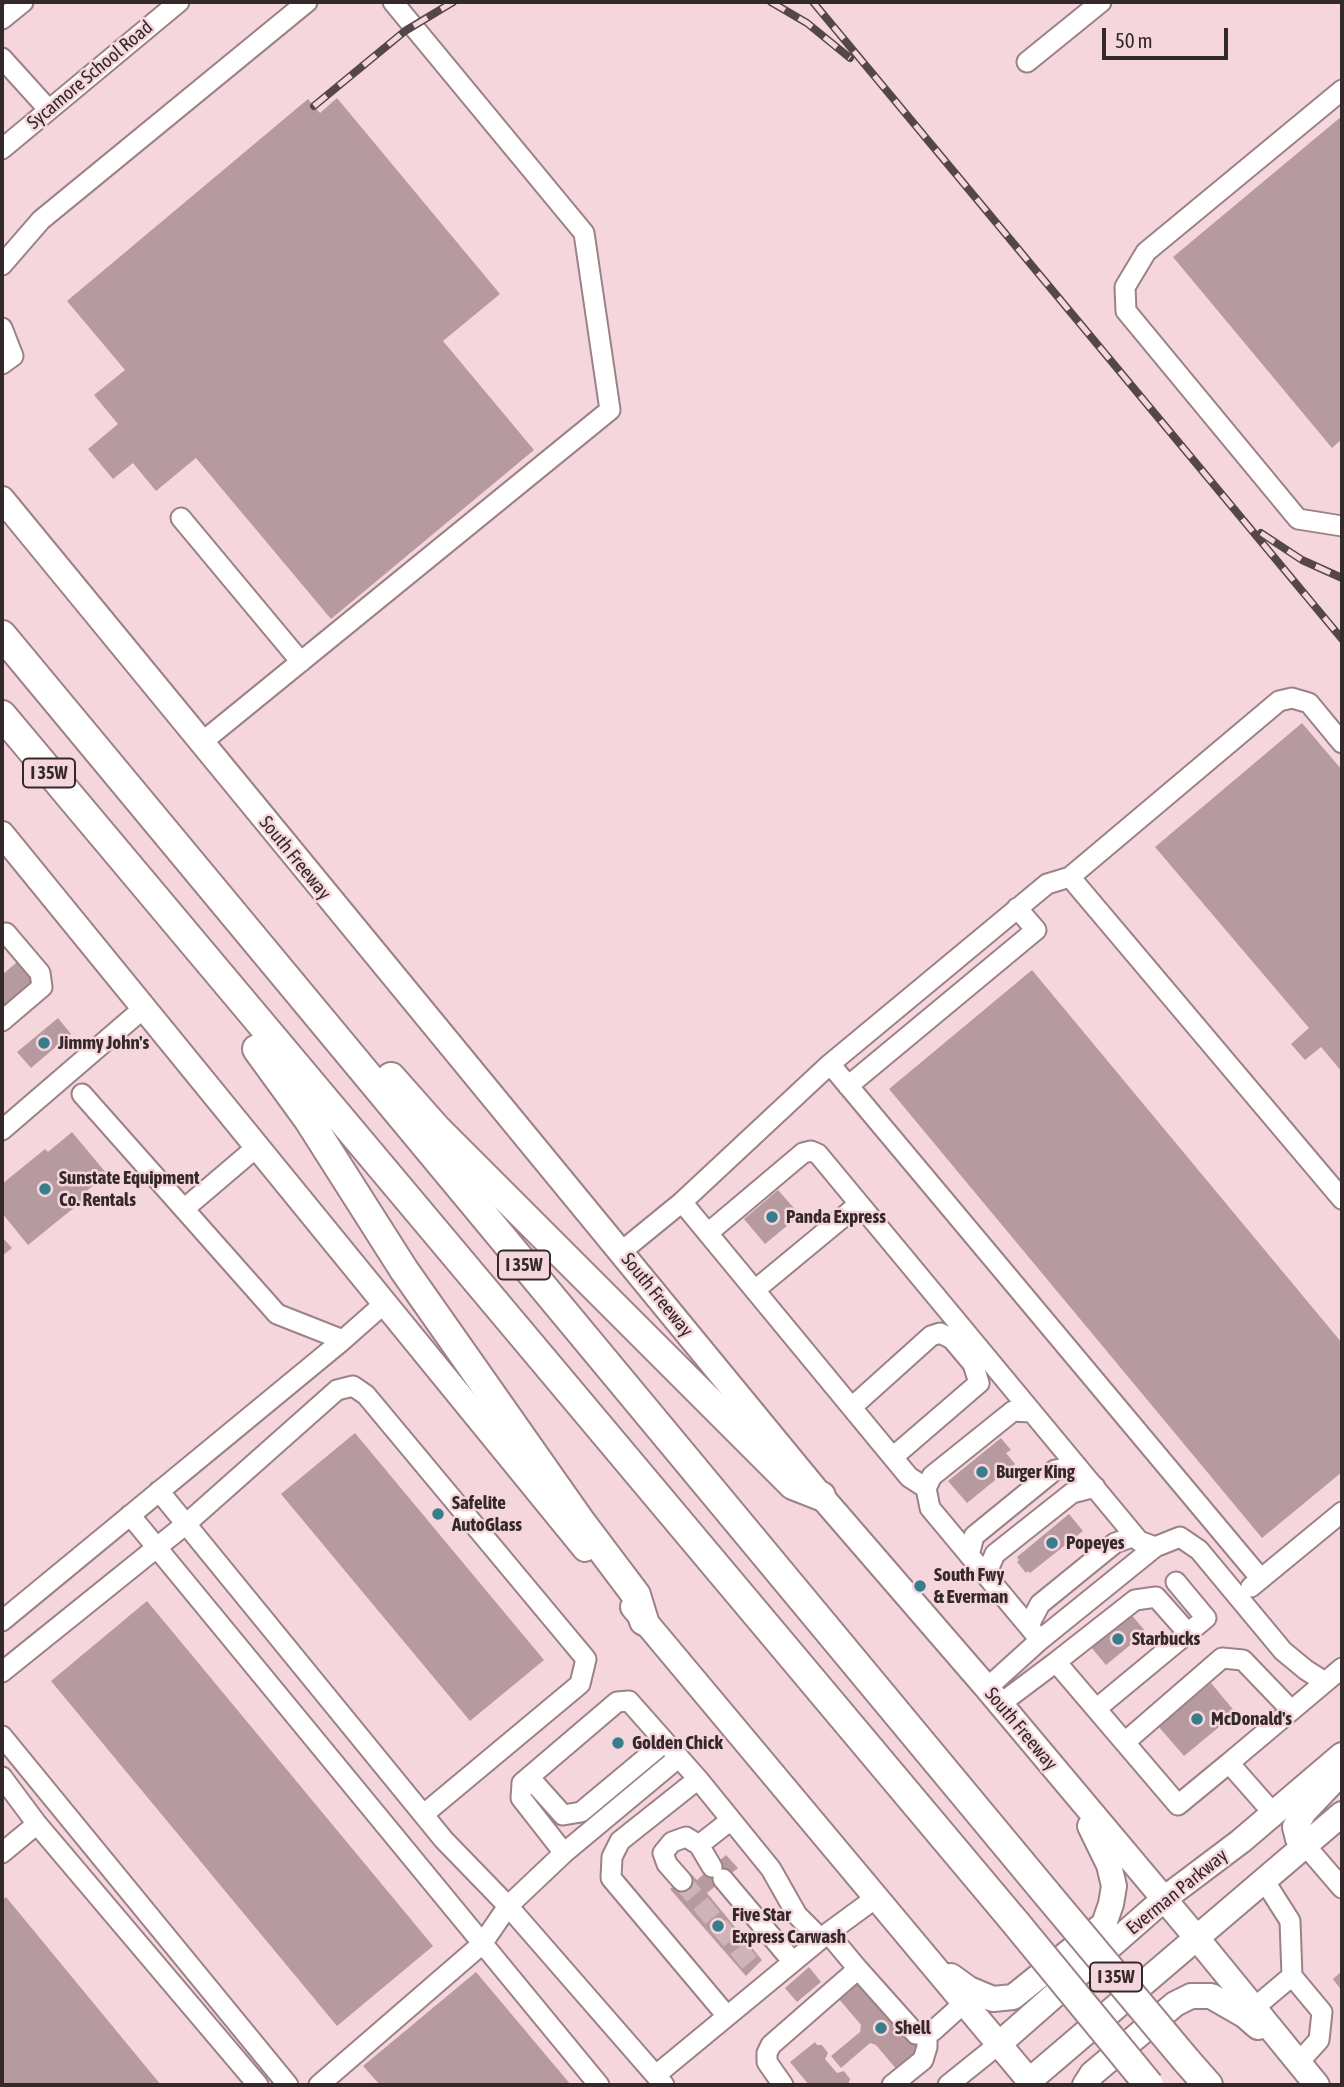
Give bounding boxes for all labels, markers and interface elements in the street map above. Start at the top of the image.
scale bar [1106,14,1232,58]
street label: Sycamore School Road [23,16,157,134]
text: 50 m [1115,28,1153,52]
road number: I 35W [23,758,75,788]
street label: South Freeway [254,812,336,904]
place label: Jimmy John's [58,1032,149,1054]
marker: Jimmy John's [36,1035,52,1051]
place label: Sunstate Equipment Co. Rentals [59,1167,200,1211]
marker: Sunstate Equipment Co. Rentals [37,1181,53,1197]
place label: Panda Express [786,1206,886,1228]
marker: Panda Express [764,1209,780,1225]
street label: South Freeway [616,1249,698,1341]
road number: I 35W [498,1250,550,1280]
place label: Burger King [996,1461,1075,1483]
marker: Burger King [974,1464,990,1480]
place label: Safelite AutoGlass [452,1492,522,1536]
marker: Safelite AutoGlass [430,1506,446,1522]
place label: Popeyes [1066,1532,1124,1554]
marker: Popeyes [1044,1535,1060,1551]
place label: South Fwy & Everman [934,1564,1008,1608]
marker: South Fwy & Everman [912,1578,928,1594]
place label: Starbucks [1132,1628,1200,1650]
marker: Starbucks [1110,1631,1126,1647]
street label: South Freeway [980,1683,1062,1775]
place label: McDonald's [1211,1708,1292,1730]
marker: McDonald's [1189,1711,1205,1727]
place label: Golden Chick [632,1732,723,1754]
marker: Golden Chick [610,1735,626,1751]
street label: Everman Parkway [1122,1844,1232,1940]
place label: Five Star Express Carwash [732,1904,846,1948]
marker: Five Star Express Carwash [710,1918,726,1934]
road number: I 35W [1090,1963,1142,1992]
place label: Shell [895,2017,931,2039]
marker: Shell [873,2020,889,2036]

